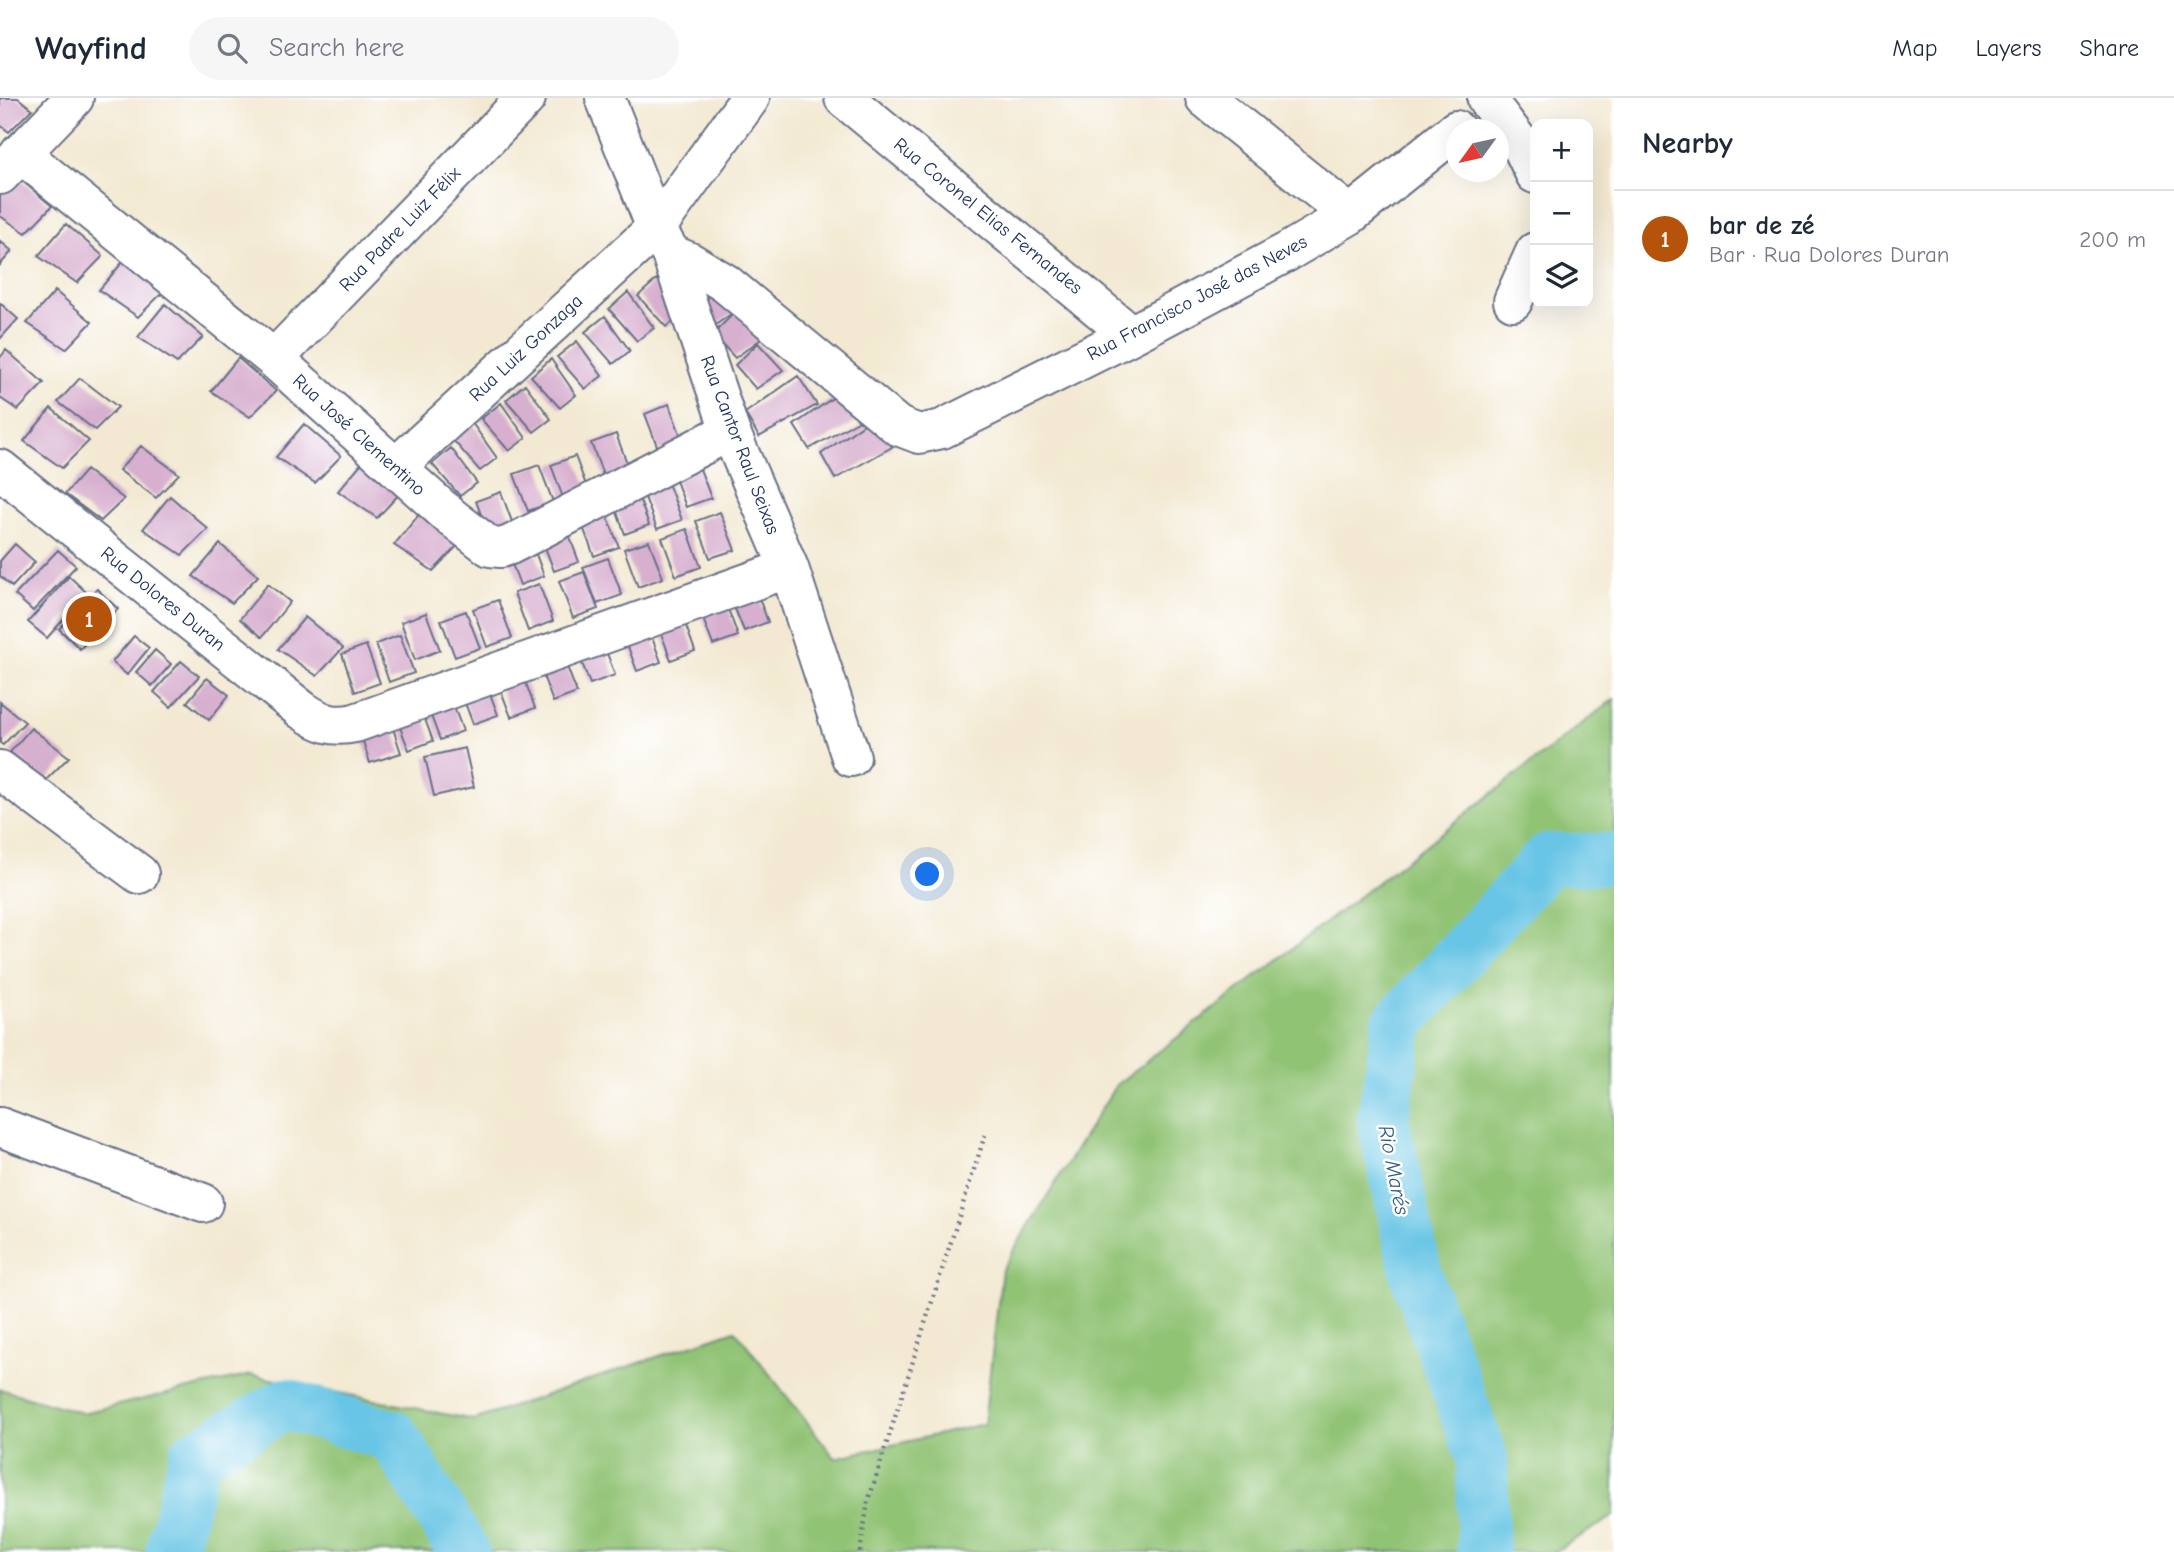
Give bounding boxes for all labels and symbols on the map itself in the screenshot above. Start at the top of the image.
north arrow [1446,119,1509,182]
street label: Rua Coronel Elias Fernandes [889,133,1087,299]
street label: Rua Padre Luiz Félix [335,161,466,296]
street label: Rua Francisco José das Neves [1083,231,1311,365]
street label: Rua Luiz Gonzaga [465,290,587,406]
street label: Rua Cantor Raul Seixas [696,352,784,538]
street label: Rua José Clementino [288,370,430,500]
street label: Rua Dolores Duran [96,542,230,656]
pin: 1 [66,593,112,645]
your location [910,857,944,891]
water label: Rio Marés [1374,1123,1414,1217]

